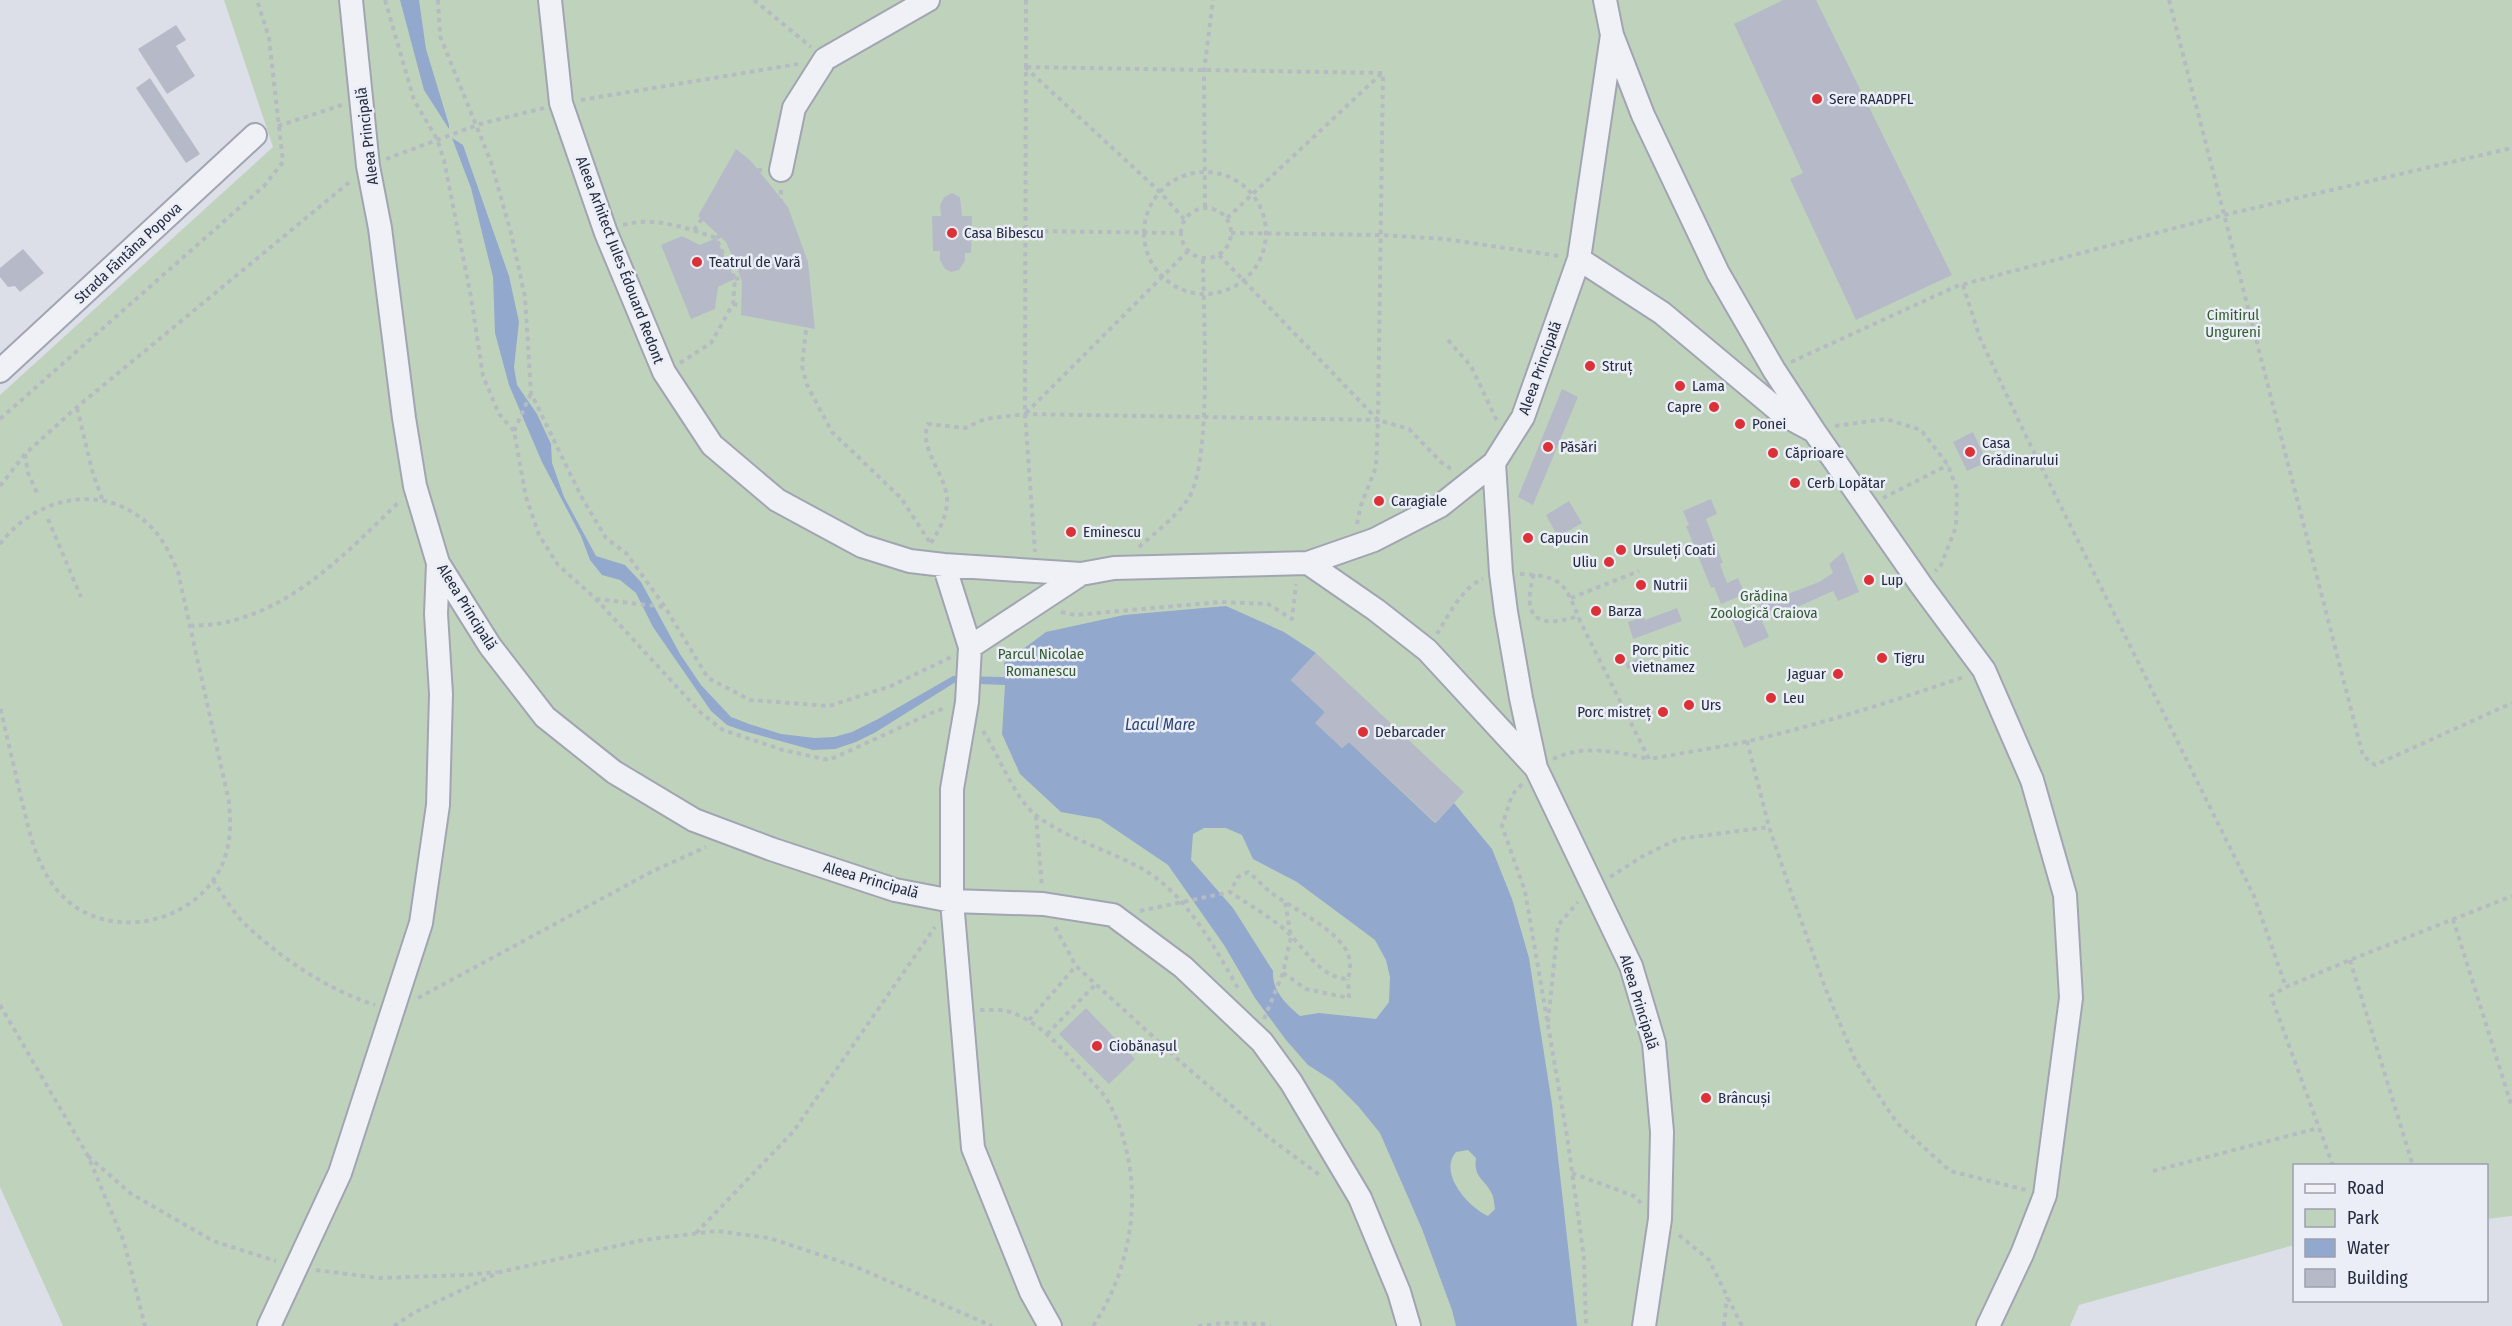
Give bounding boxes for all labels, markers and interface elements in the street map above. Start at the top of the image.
street label: Aleea Principală [352,86,382,186]
place label: Sere RAADPFL [1829,90,1914,108]
marker: Sere RAADPFL [1810,92,1824,106]
street label: Aleea Arhitect Jules Édouard Redont [572,154,668,366]
street label: Strada Fântâna Popova [71,199,185,307]
place label: Casa Bibescu [964,224,1044,242]
marker: Casa Bibescu [945,226,959,240]
place label: Teatrul de Vară [709,253,801,271]
marker: Teatrul de Vară [690,255,704,269]
park label: Cimitirul Ungureni [2205,306,2261,341]
street label: Aleea Principală [1515,319,1565,417]
place label: Struț [1602,357,1632,376]
marker: Struț [1583,359,1597,373]
place label: Lama [1692,377,1725,395]
marker: Lama [1673,379,1687,393]
place label: Capre [1667,398,1702,416]
marker: Capre [1707,400,1721,414]
place label: Ponei [1752,415,1786,433]
marker: Ponei [1733,417,1747,431]
place label: Casa Grădinarului [1982,434,2058,469]
place label: Păsări [1560,438,1597,456]
marker: Păsări [1541,440,1555,454]
place label: Căprioare [1785,444,1844,462]
marker: Casa Grădinarului [1963,445,1977,459]
marker: Căprioare [1766,446,1780,460]
place label: Cerb Lopătar [1807,474,1886,492]
marker: Cerb Lopătar [1788,476,1802,490]
place label: Caragiale [1391,492,1447,510]
marker: Caragiale [1372,494,1386,508]
place label: Eminescu [1083,523,1141,541]
marker: Eminescu [1064,525,1078,539]
place label: Capucin [1540,529,1589,547]
marker: Capucin [1521,531,1535,545]
place label: Ursuleți Coati [1633,541,1716,560]
marker: Ursuleți Coati [1614,543,1628,557]
place label: Uliu [1573,553,1597,571]
marker: Uliu [1602,555,1616,569]
street label: Aleea Principală [433,561,501,653]
place label: Lup [1881,571,1903,589]
marker: Lup [1862,573,1876,587]
place label: Nutrii [1653,576,1688,594]
marker: Nutrii [1634,578,1648,592]
park label: Grădina Zoologică Craiova [1710,587,1818,622]
place label: Barza [1608,602,1642,620]
marker: Barza [1589,604,1603,618]
place label: Porc pitic vietnamez [1632,641,1695,676]
park label: Parcul Nicolae Romanescu [998,645,1084,680]
place label: Tigru [1894,649,1925,667]
marker: Tigru [1875,651,1889,665]
marker: Porc pitic vietnamez [1613,652,1627,666]
place label: Jaguar [1787,665,1827,683]
marker: Jaguar [1831,667,1845,681]
place label: Leu [1783,689,1805,707]
marker: Leu [1764,691,1778,705]
place label: Urs [1701,696,1721,714]
marker: Urs [1682,698,1696,712]
place label: Porc mistreț [1577,703,1651,722]
marker: Porc mistreț [1656,705,1670,719]
water label: Lacul Mare [1125,715,1195,734]
place label: Debarcader [1375,723,1446,741]
marker: Debarcader [1356,725,1370,739]
street label: Aleea Principală [821,858,921,902]
street label: Aleea Principală [1616,952,1662,1052]
place label: Ciobănașul [1109,1037,1177,1056]
marker: Ciobănașul [1090,1039,1104,1053]
place label: Brâncuși [1718,1089,1771,1108]
marker: Brâncuși [1699,1091,1713,1105]
legend [2293,1164,2488,1302]
text: Road [2347,1177,2384,1199]
text: Park [2347,1207,2380,1229]
text: Water [2347,1237,2390,1259]
text: Building [2347,1267,2408,1289]

